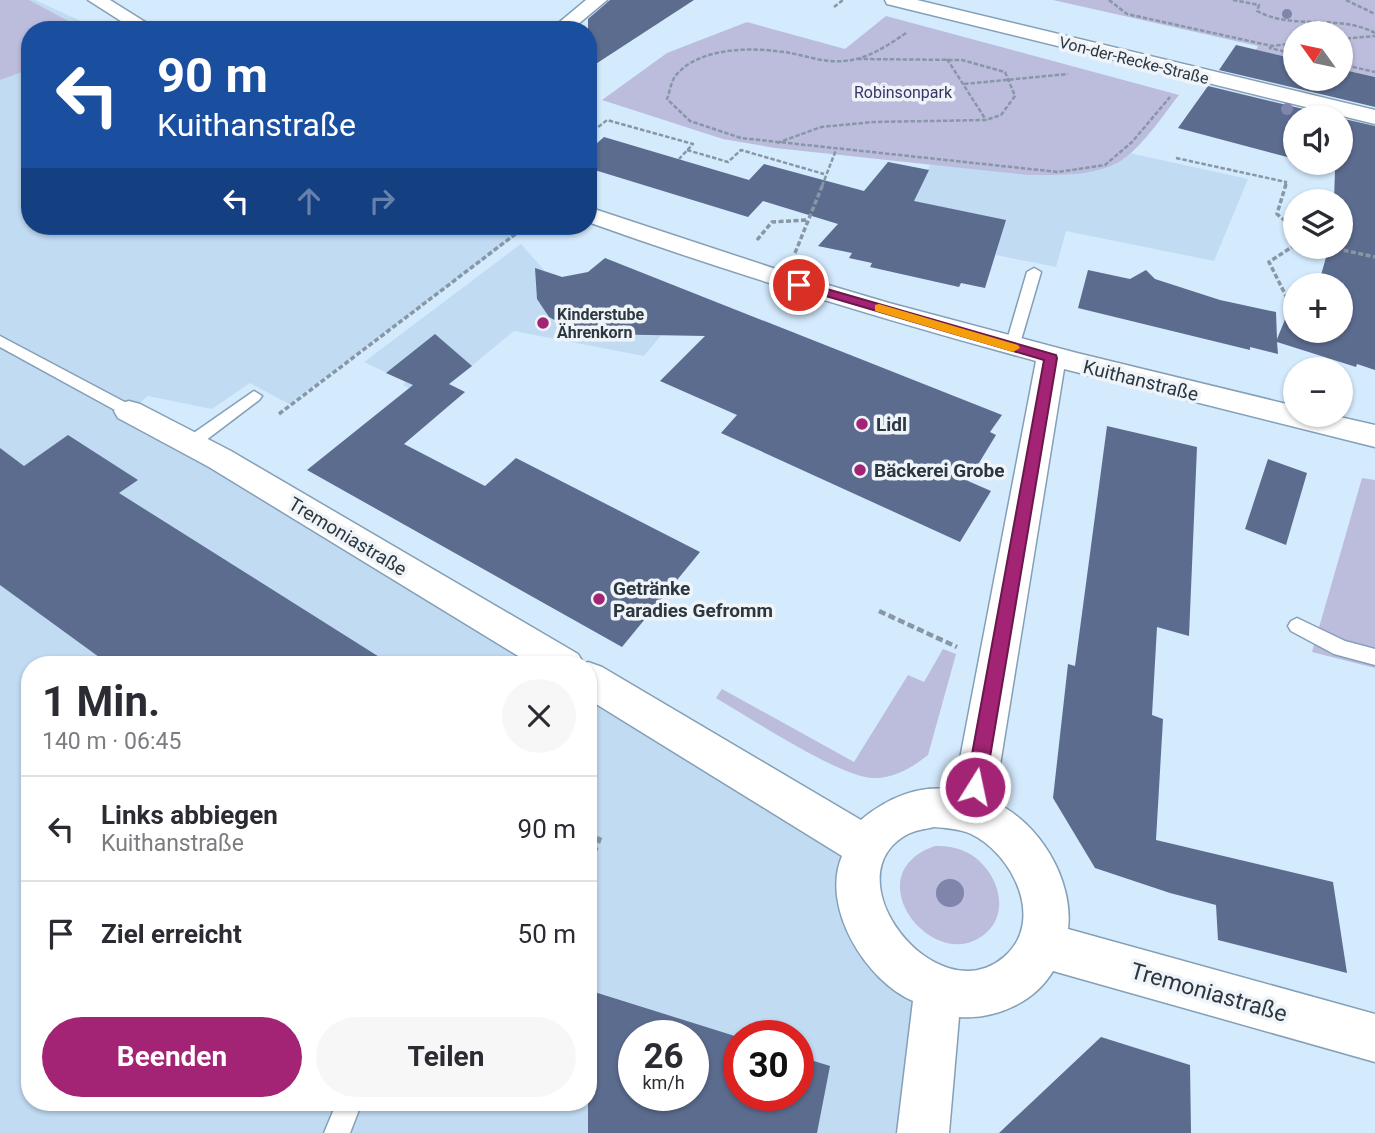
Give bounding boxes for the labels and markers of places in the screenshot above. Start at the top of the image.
pin [769,255,829,315]
place label: Kinderstube Ährenkorn [557,305,644,342]
marker: Kinderstube Ährenkorn [535,315,551,331]
place label: Lidl [876,413,907,436]
marker: Lidl [854,416,870,432]
place label: Bäckerei Grobe [874,459,1005,482]
marker: Bäckerei Grobe [852,462,868,478]
place label: Getränke Paradies Gefromm [613,577,773,622]
marker: Getränke Paradies Gefromm [591,591,607,607]

